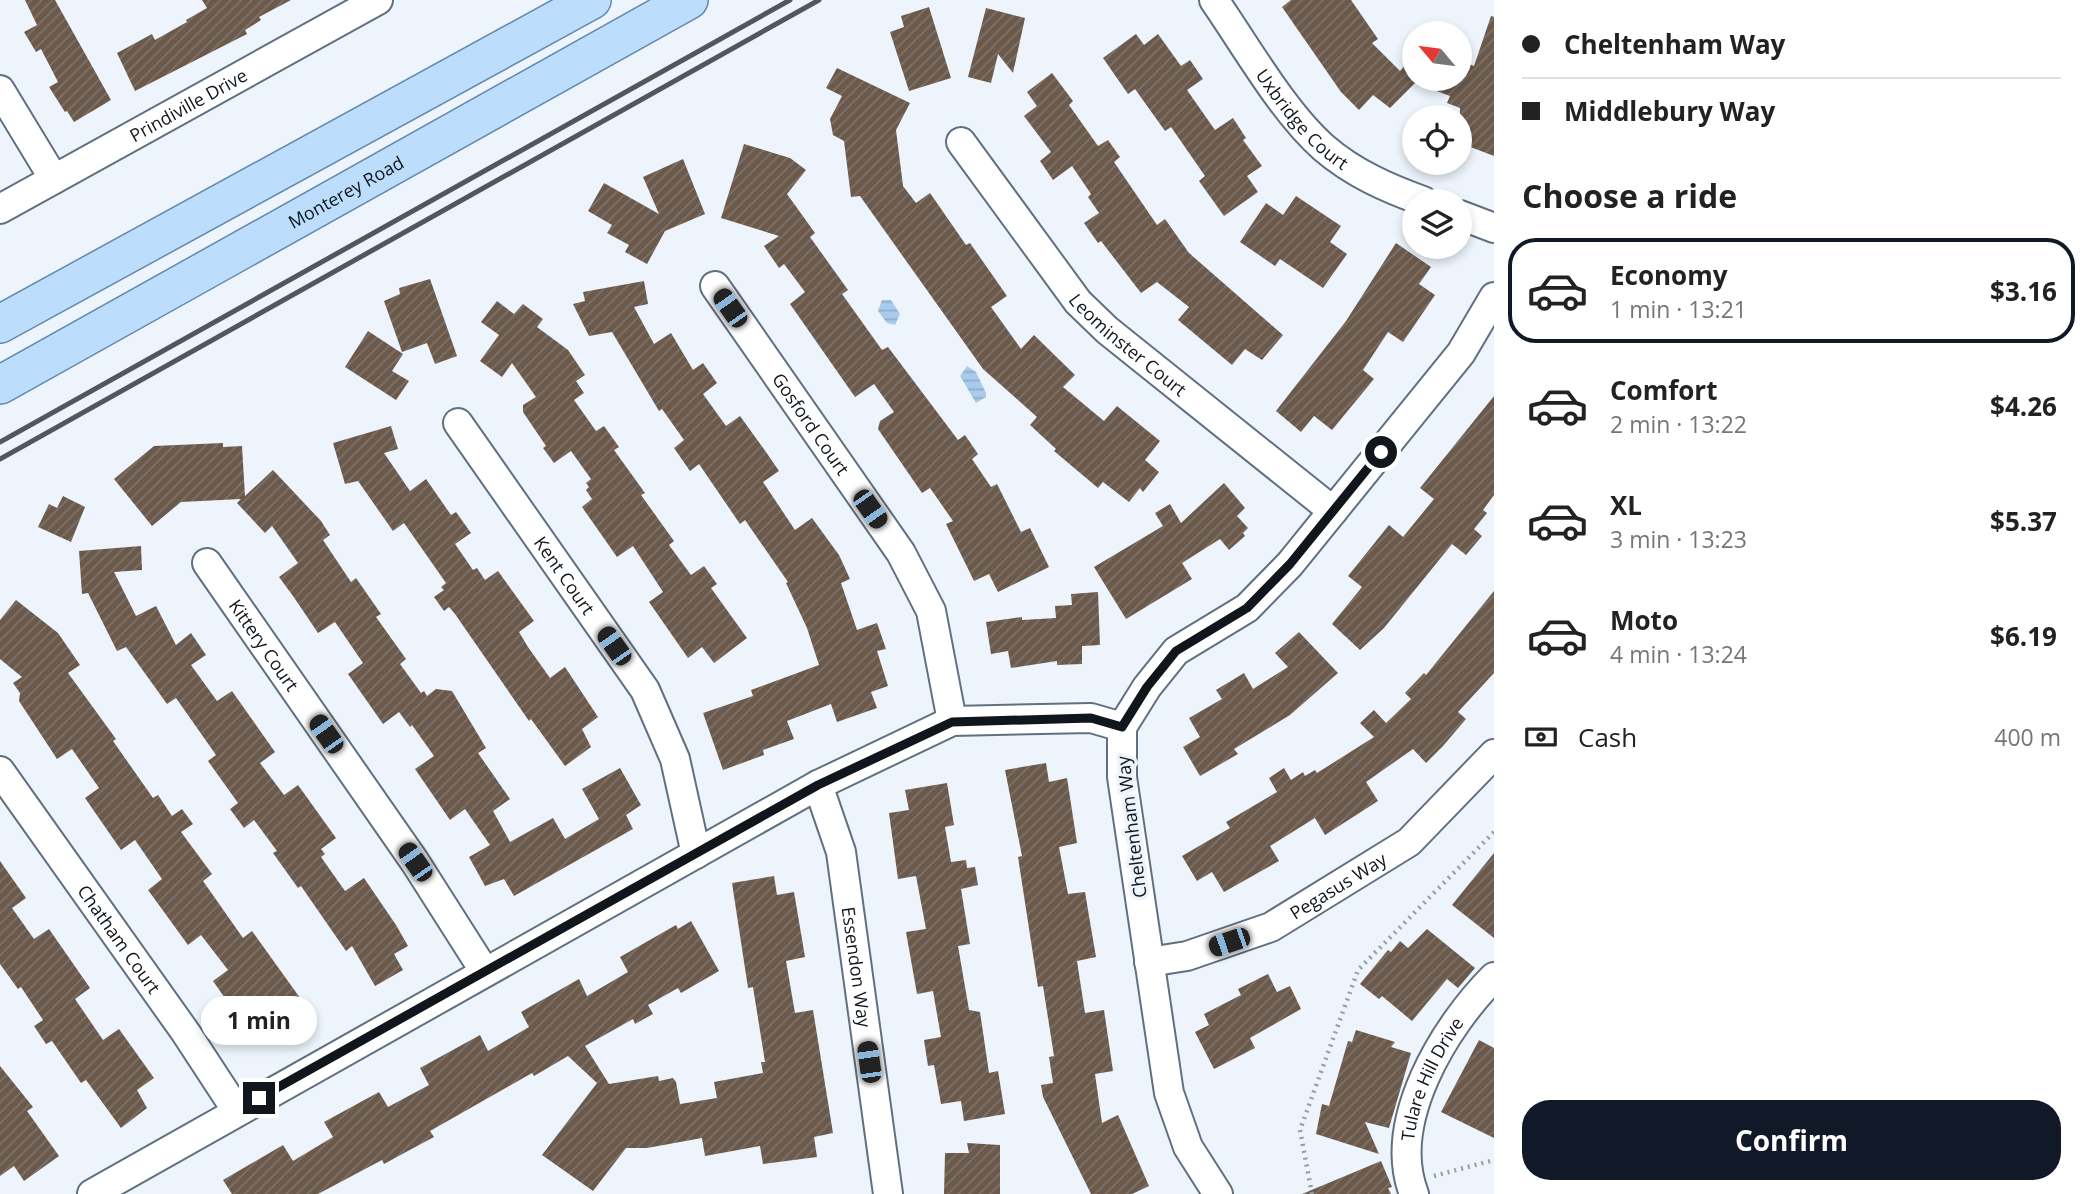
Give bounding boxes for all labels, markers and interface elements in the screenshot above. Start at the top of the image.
north arrow [1402,21,1472,91]
map controls [1402,21,1472,259]
text: Cheltenham Way [1564,26,1785,62]
street label: Prindiville Drive [125,63,251,147]
street label: Uxbridge Court [1251,64,1353,175]
text: Middlebury Way [1564,93,1775,129]
button: locate [1402,105,1472,175]
street label: Monterey Road [284,150,408,234]
text: Choose a ride [1522,174,1737,217]
button: layers [1402,189,1472,259]
text: Economy [1610,257,1728,293]
icon: car [1526,259,1589,322]
text: $3.16 [1990,273,2057,309]
car [710,285,751,331]
street label: Leominster Court [1064,289,1192,401]
text: 1 min · 13:21 [1610,293,1747,325]
street label: Gosford Court [767,368,855,480]
text: Comfort [1610,372,1717,408]
icon: car [1526,374,1589,437]
text: $4.26 [1990,388,2057,424]
text: 2 min · 13:22 [1610,408,1747,440]
route start [1365,436,1397,468]
car [850,486,891,532]
text: XL [1610,487,1642,523]
icon: car [1526,489,1589,552]
text: $5.37 [1990,503,2057,539]
text: 3 min · 13:23 [1610,523,1747,555]
street label: Kent Court [529,531,600,619]
street label: Kittery Court [224,594,304,696]
text: Moto [1610,602,1678,638]
icon: car [1526,604,1589,667]
text: $6.19 [1990,618,2057,654]
car [594,623,635,669]
text: 4 min · 13:24 [1610,638,1747,670]
car [306,711,347,757]
icon: cash [1522,718,1560,756]
text: Cash [1578,719,1637,755]
text: 400 m [1994,721,2061,753]
street label: Cheltenham Way [1110,754,1152,899]
car [395,839,436,885]
street label: Pegasus Way [1285,846,1392,925]
street label: Chatham Court [72,880,166,998]
street label: Essendon Way [837,905,877,1030]
car [1206,925,1253,959]
callout: 1 min [201,996,317,1046]
text: 1 min [227,1004,291,1036]
street label: Tulare Hill Drive [1395,1012,1468,1142]
car [856,1040,883,1084]
route end [243,1082,275,1114]
button: Confirm [1522,1100,2061,1180]

